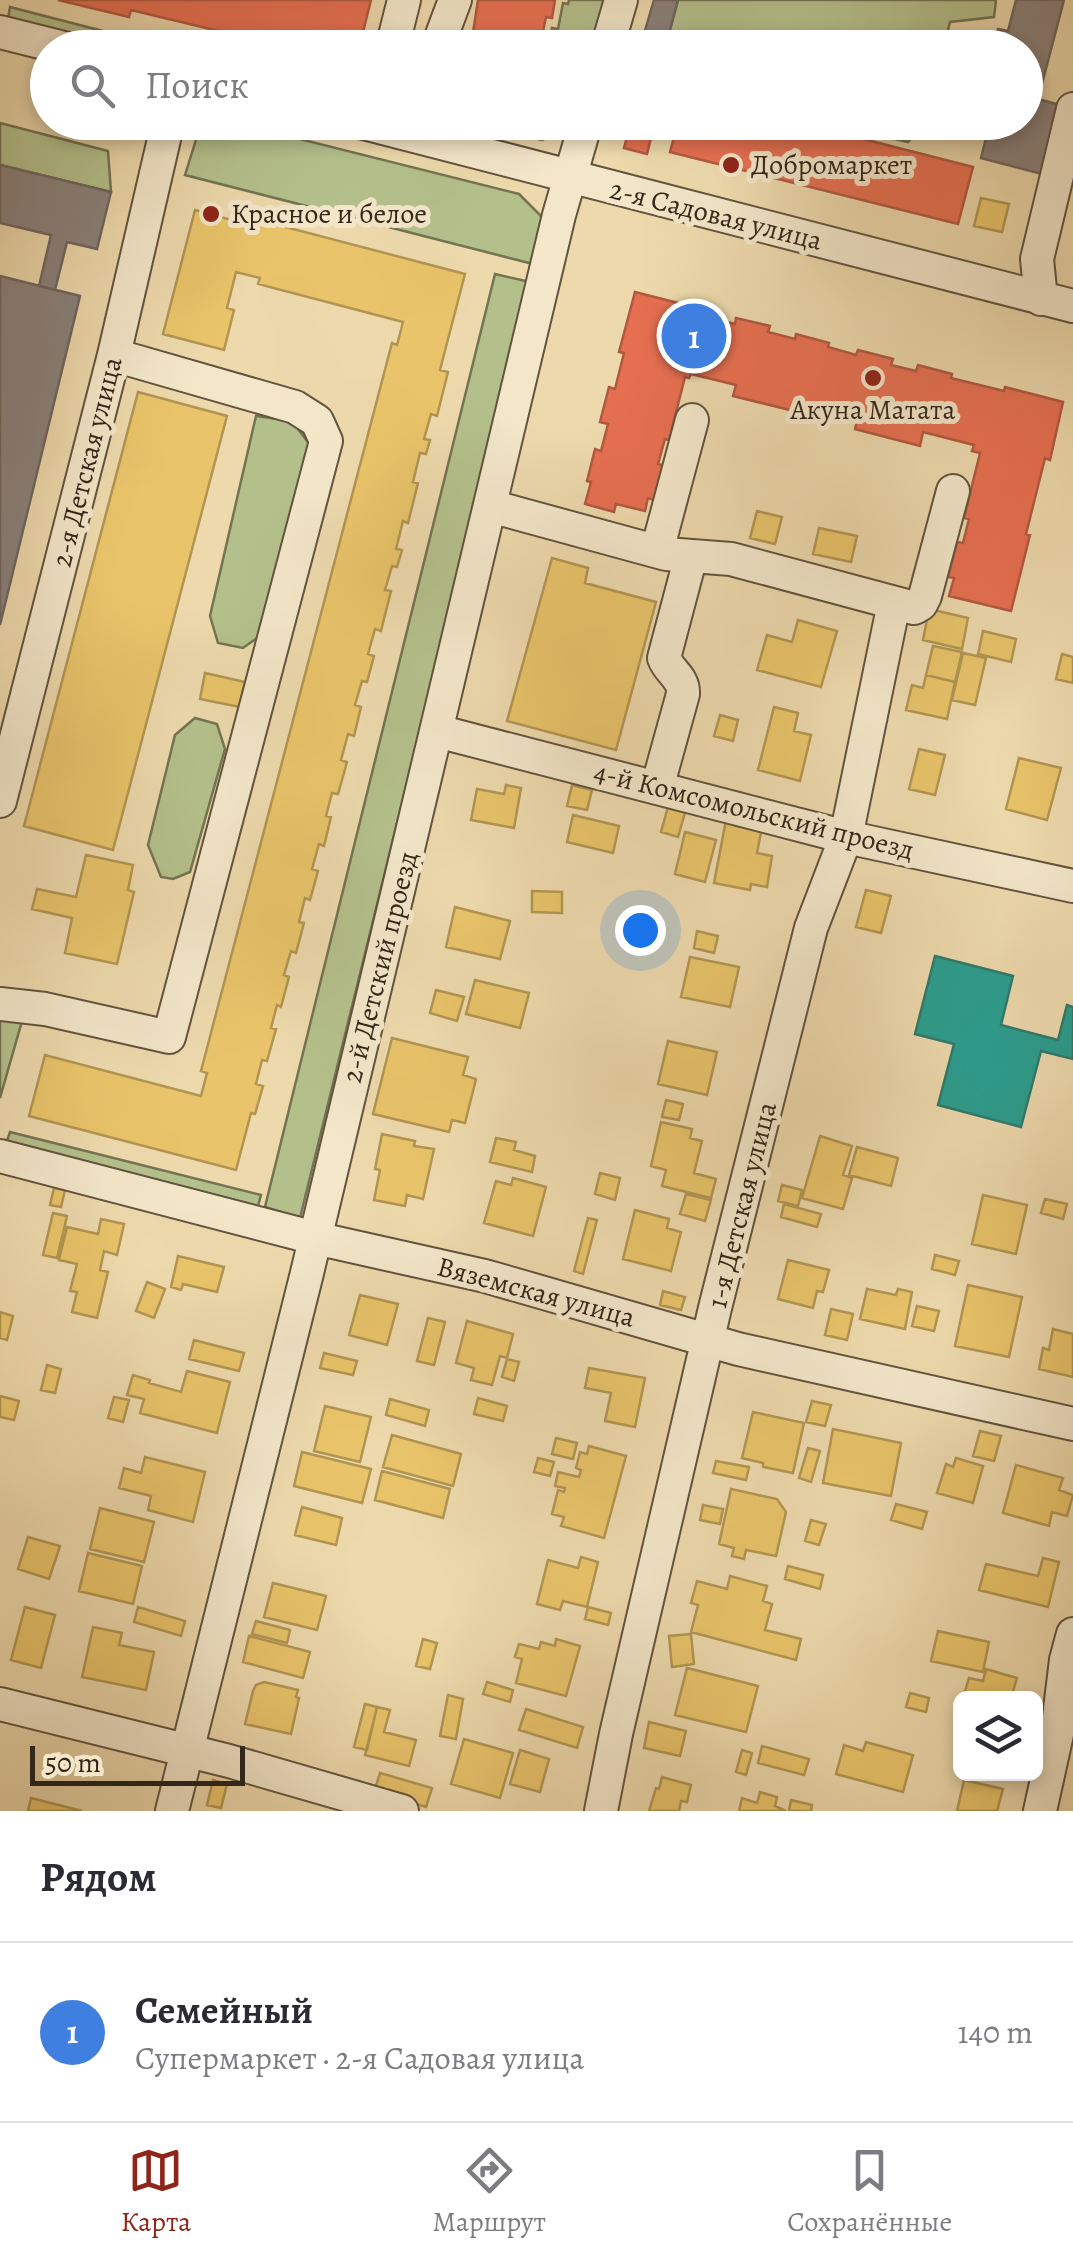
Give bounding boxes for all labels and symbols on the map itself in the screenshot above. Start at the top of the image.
place label: Добромаркет [751,146,912,184]
marker: Добромаркет [720,154,742,176]
street label: 2-я Садовая улица [606,170,826,260]
place label: Красное и белое [231,195,427,233]
marker: Красное и белое [200,203,222,225]
pin: 1 [662,298,726,374]
street label: 2-я Детская улица [43,353,131,571]
marker: Акуна Матата [862,367,884,389]
place label: Акуна Матата [790,391,955,429]
street label: 4-й Комсомольский проезд [590,753,918,869]
street label: 2-й Детский проезд [333,847,427,1087]
your location [615,905,666,956]
street label: 1-я Детская улица [698,1098,786,1312]
street label: Вяземская улица [433,1247,639,1337]
scale bar [30,1741,245,1786]

